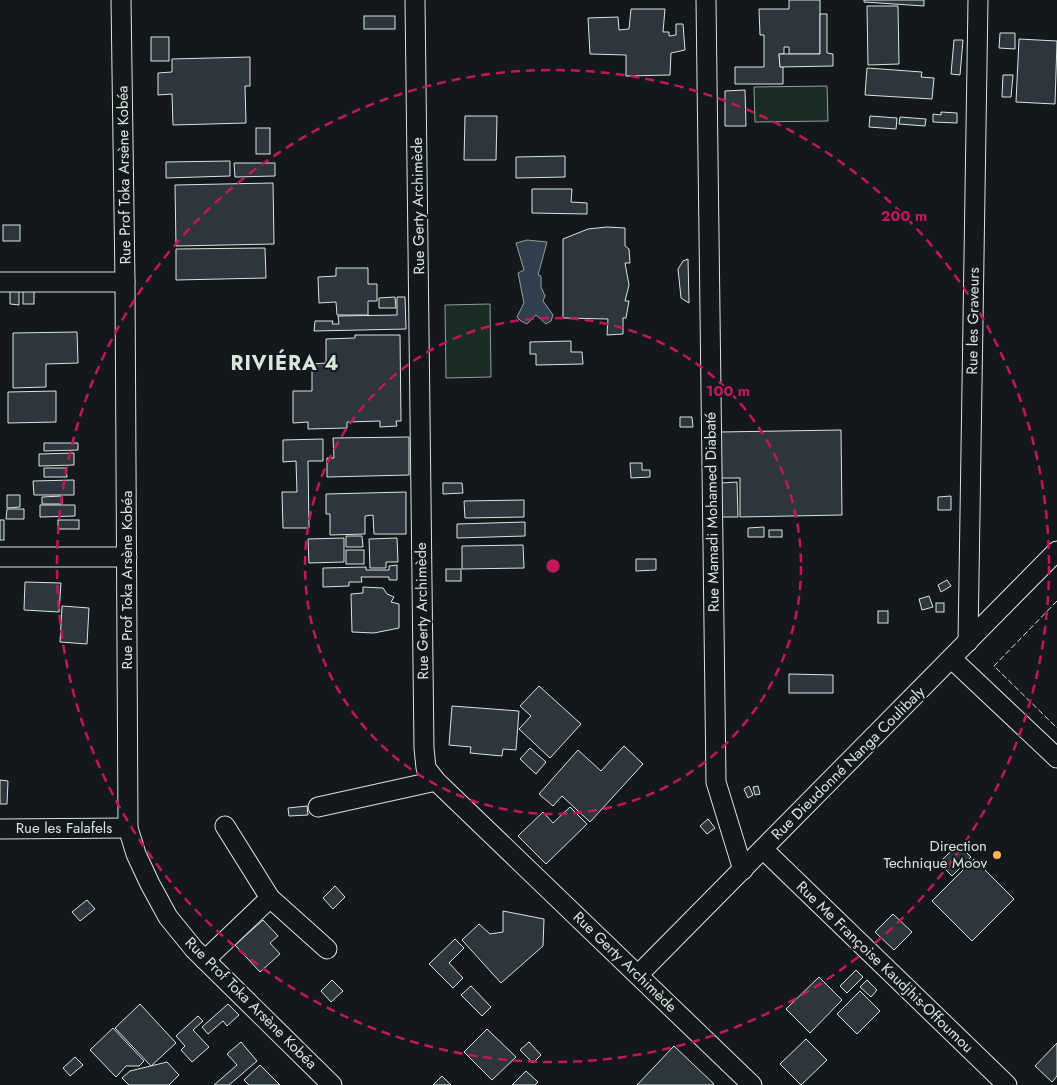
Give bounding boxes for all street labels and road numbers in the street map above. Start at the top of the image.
street label: Rue Prof Toka Arsène Kobéa [111,85,137,265]
street label: Rue Gerty Archimède [406,137,430,275]
street label: Rue les Graveurs [961,267,985,375]
street label: Rue Mamadi Mohamed Diabaté [699,412,725,612]
street label: Rue Prof Toka Arsène Kobéa [116,491,138,669]
street label: Rue Gerty Archimède [410,542,434,680]
street label: Rue Dieudonné Nanga Coulibaly [766,681,930,845]
street label: Rue les Falafels [16,817,112,839]
street label: Rue Me Françoise Kaudjhis-Offoumou [791,876,979,1058]
street label: Rue Gerty Archimède [568,906,682,1018]
street label: Rue Prof Toka Arsène Kobéa [180,932,322,1074]

